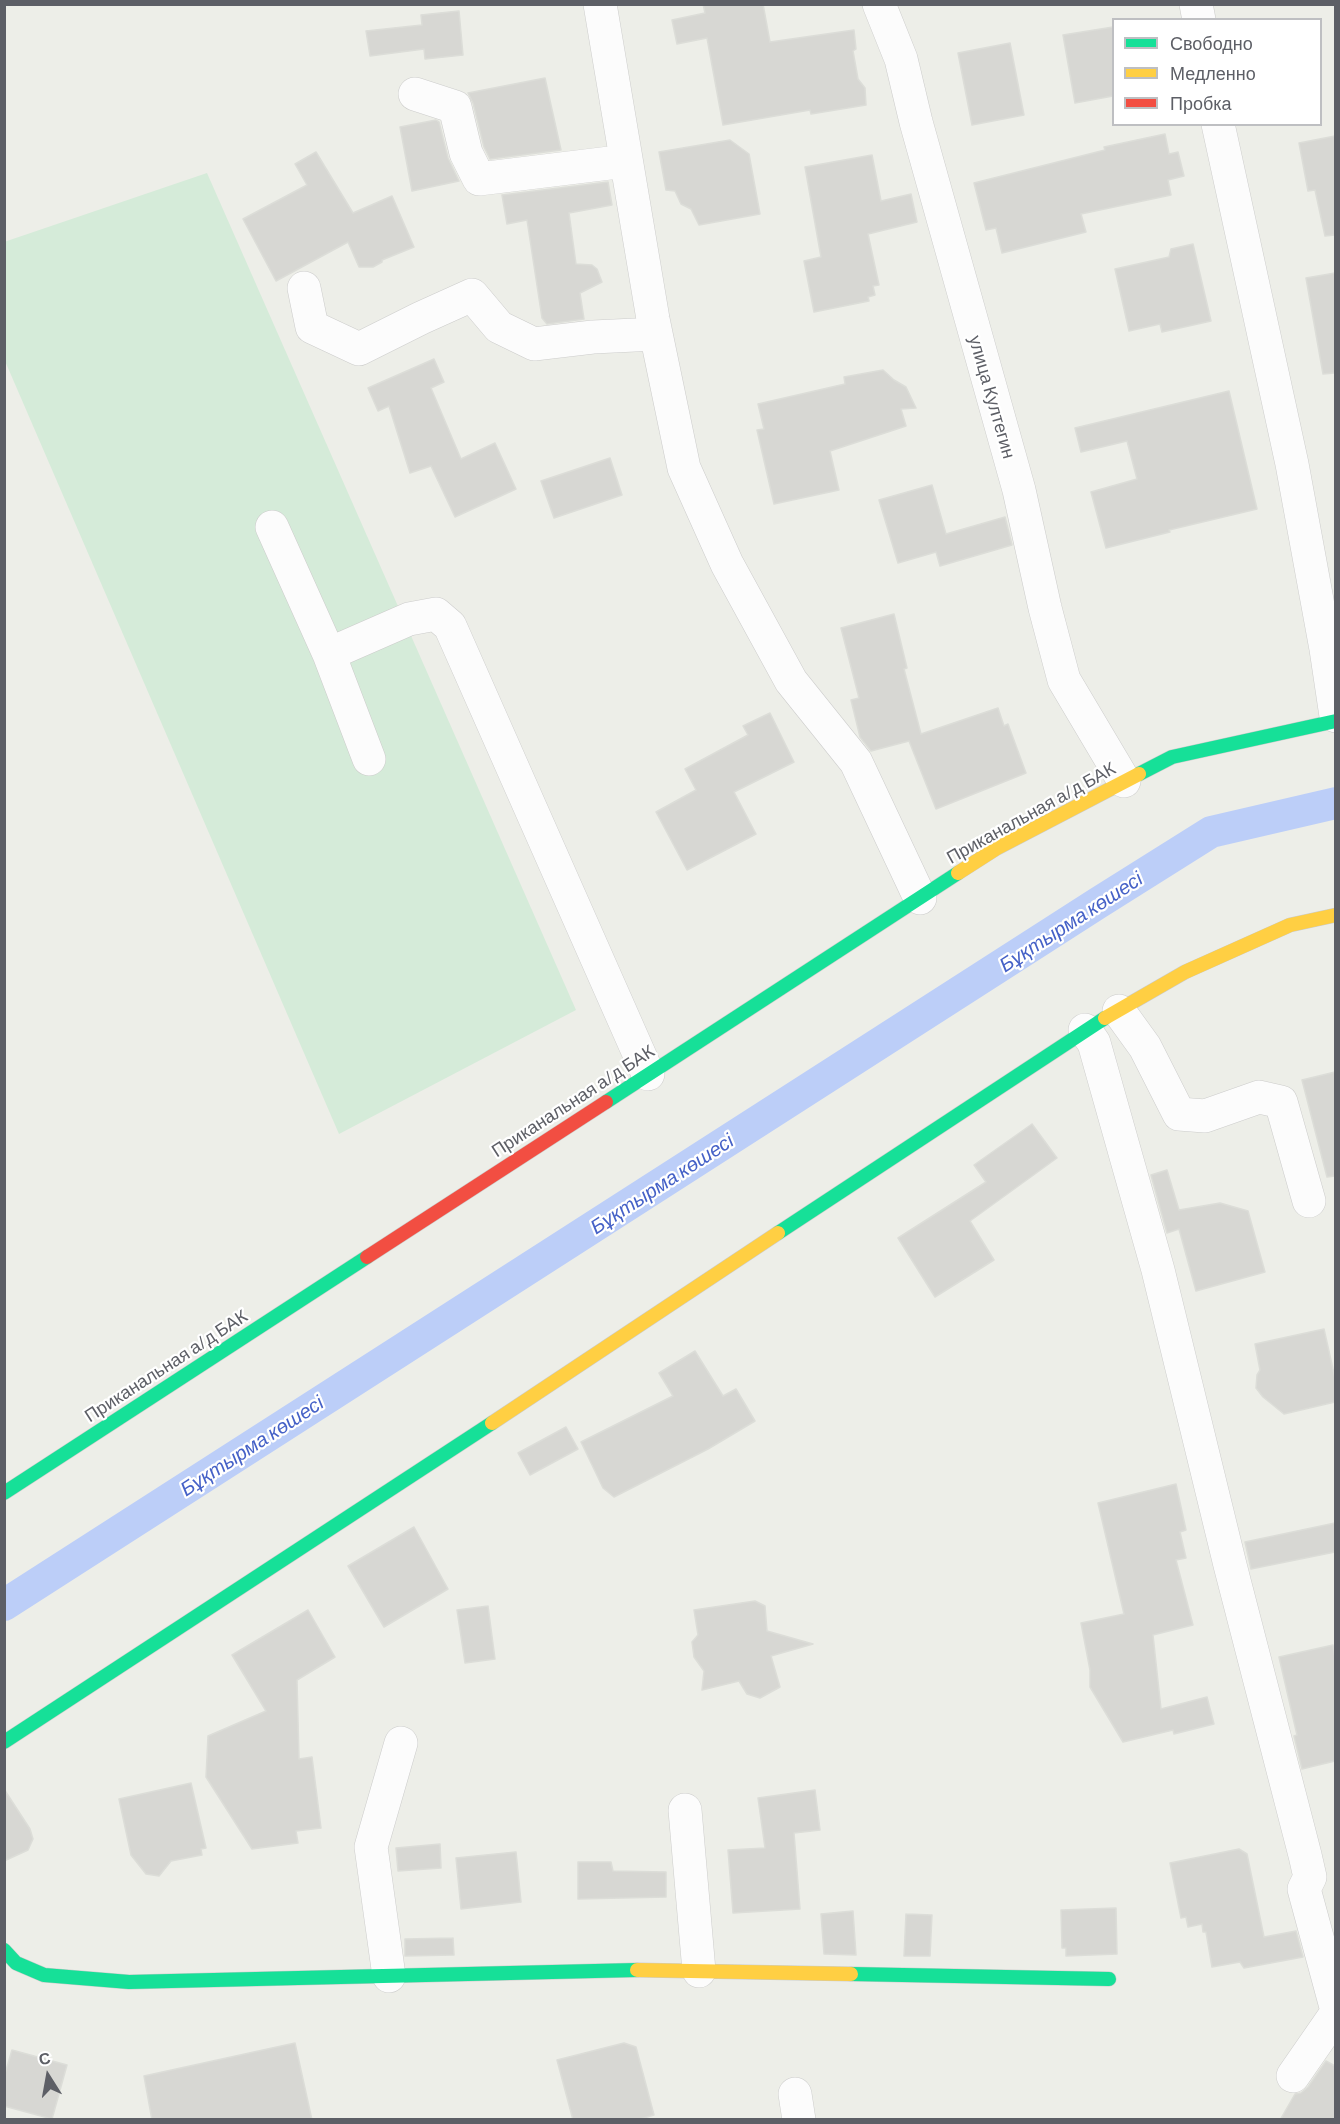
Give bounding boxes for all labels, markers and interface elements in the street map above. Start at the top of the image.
legend [1112,18,1322,126]
text: Свободно [1170,32,1253,54]
text: Медленно [1170,62,1256,84]
text: Пробка [1170,92,1232,114]
street label: улица Култегин [964,333,1020,461]
street label: Приканальная а/д БАК [943,758,1119,868]
water label: Бұқтырма көшесі [995,867,1147,977]
street label: Приканальная а/д БАК [488,1040,658,1162]
water label: Бұқтырма көшесі [586,1129,738,1239]
street label: Приканальная а/д БАК [81,1305,251,1427]
water label: Бұқтырма көшесі [176,1391,328,1501]
north arrow [18,2046,78,2106]
text: С [37,2047,52,2068]

